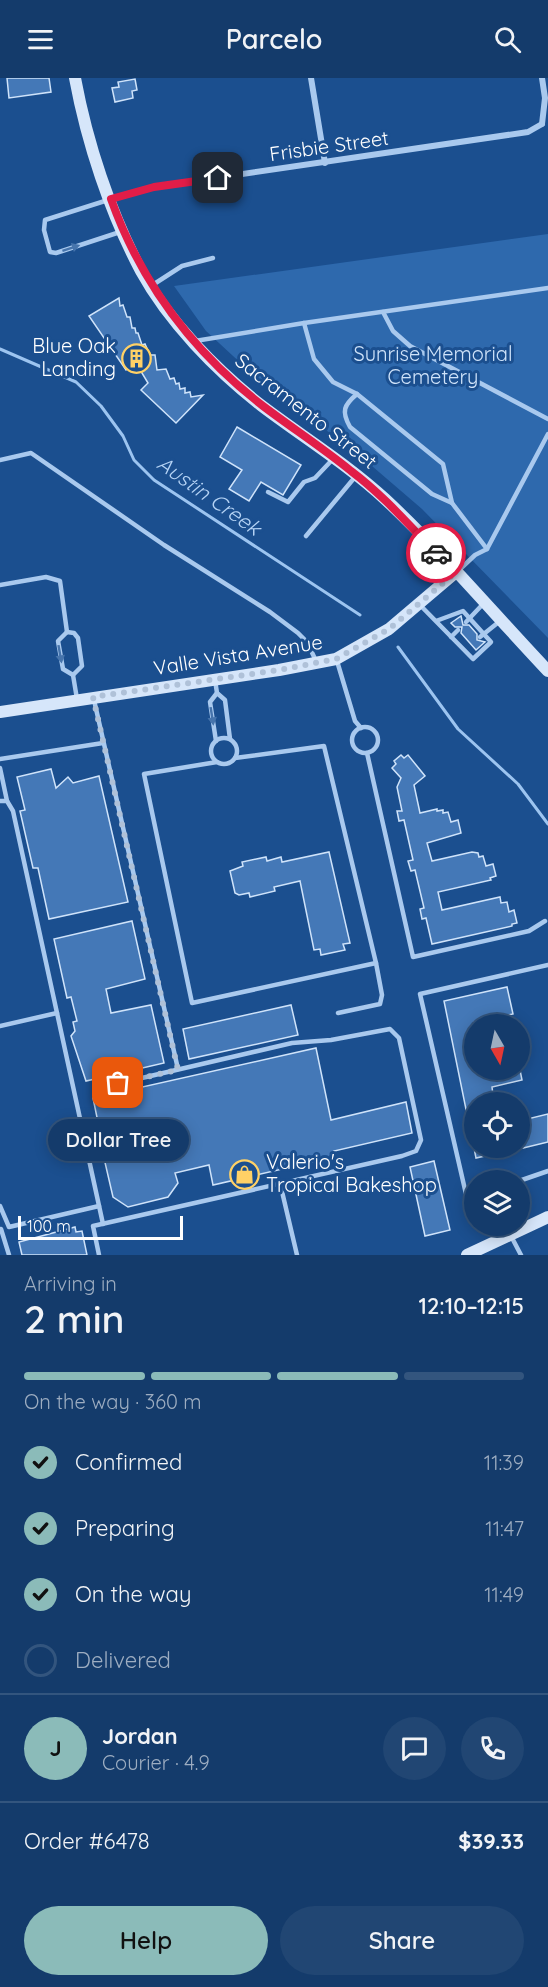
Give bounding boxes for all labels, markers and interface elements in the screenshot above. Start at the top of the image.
text: Parcelo [226,22,322,56]
icon: menu [24,23,57,56]
icon: search [491,23,524,56]
street label: Frisbie Street [268,125,390,166]
pin [192,152,243,203]
icon: home [201,161,234,194]
one-way arrow [62,243,80,252]
place label: Blue Oak Landing [32,333,116,381]
park label: Sunrise Memorial Cemetery [353,341,513,389]
building icon: Blue Oak Landing [121,342,153,374]
street label: Sacramento Street [230,347,382,474]
water label: Austin Creek [153,450,268,542]
courier [406,523,466,583]
icon: car [420,537,453,570]
street label: Valle Vista Avenue [152,629,324,680]
one-way arrow [56,645,65,664]
one-way arrow [208,706,217,725]
north arrow [464,1014,530,1080]
map controls [464,1014,530,1236]
pin [92,1057,143,1108]
icon: bag [101,1066,134,1099]
button: locate [464,1092,530,1158]
callout: Dollar Tree [48,1119,188,1161]
text: Dollar Tree [66,1127,171,1152]
place label: Valerio's Tropical Bakeshop [266,1149,437,1197]
shop icon: Valerio's Tropical Bakeshop [229,1158,261,1190]
button: layers [464,1170,530,1236]
scale bar [18,1213,183,1240]
text: 100 m [27,1216,71,1236]
text: Arriving in [24,1271,117,1296]
text: 12:10–12:15 [419,1292,524,1320]
text: 2 min [24,1294,125,1343]
text: On the way · 360 m [24,1389,202,1414]
icon: check [24,1446,57,1479]
text: Confirmed [75,1448,182,1476]
text: 11:39 [484,1450,524,1475]
icon: check [24,1512,57,1545]
text: Preparing [75,1514,175,1542]
text: 11:47 [485,1516,524,1541]
icon: check [24,1578,57,1611]
text: On the way [75,1580,191,1608]
text: 11:49 [484,1582,524,1607]
text: Delivered [75,1646,171,1674]
button: chat [383,1717,446,1780]
button: phone [461,1717,524,1780]
text: Jordan [102,1722,178,1750]
text: J [49,1734,62,1762]
text: Courier · 4.9 [102,1750,210,1775]
text: Order #6478 [24,1827,150,1855]
text: $39.33 [458,1827,524,1855]
button: Help [24,1906,268,1975]
button: Share [280,1906,524,1975]

